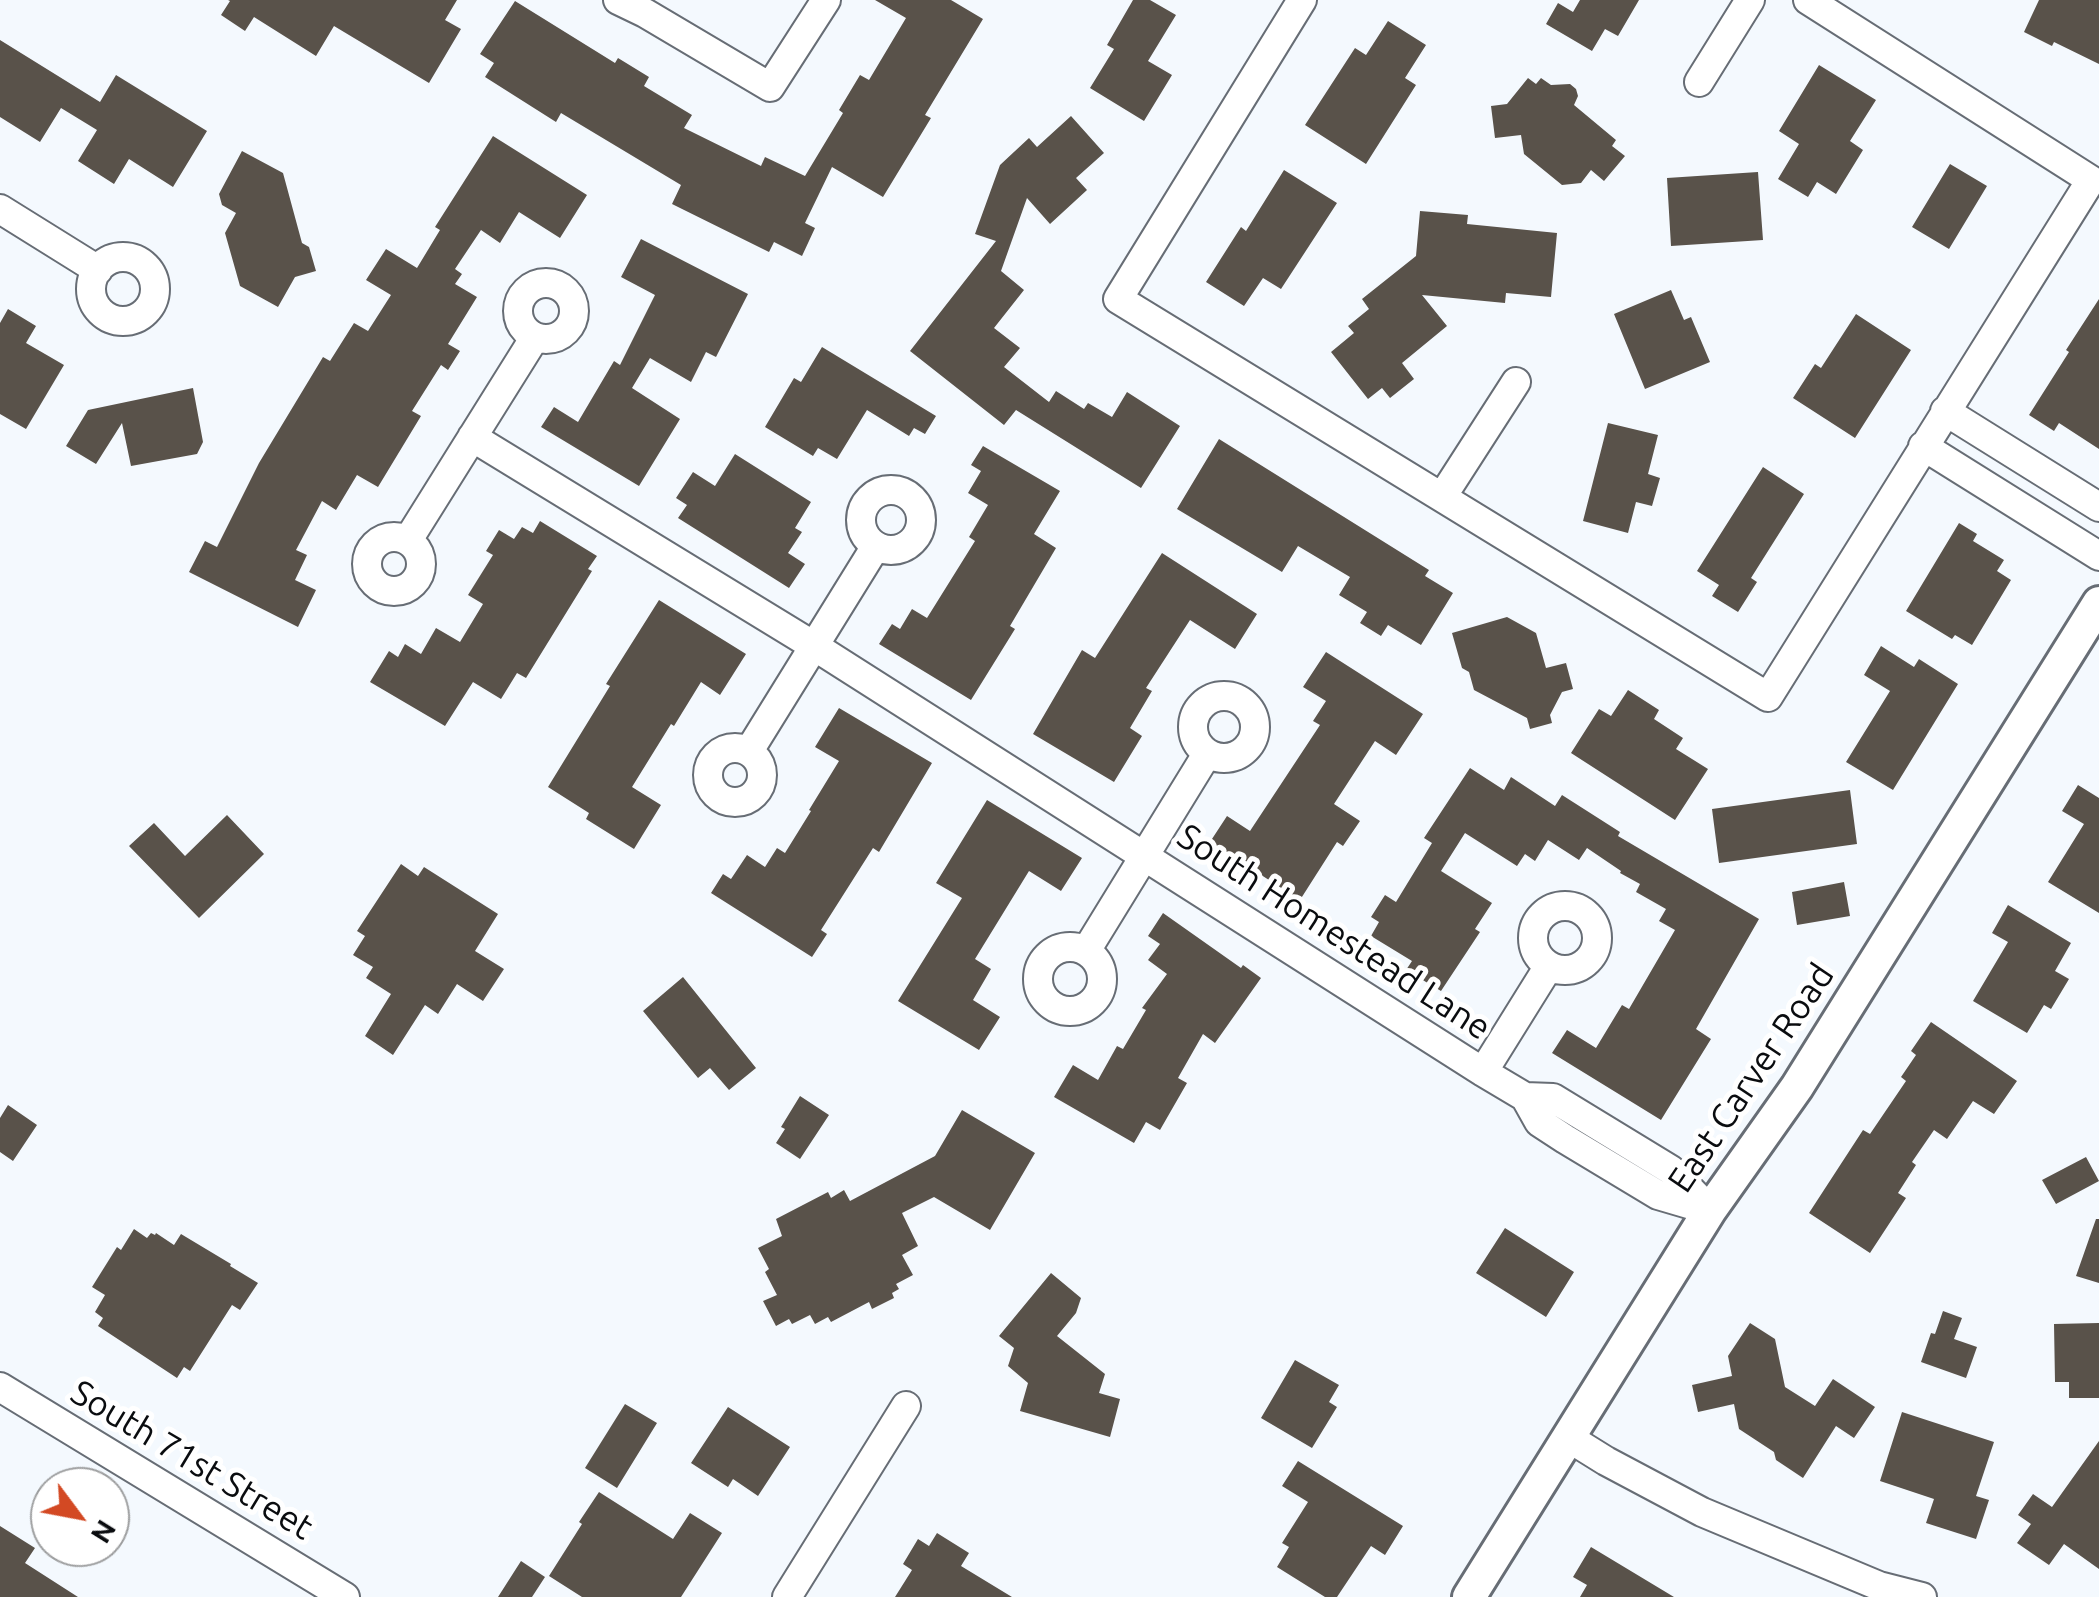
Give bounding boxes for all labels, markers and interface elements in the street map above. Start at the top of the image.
street label: South Homestead Lane [1170,815,1498,1049]
street label: East Carver Road [1659,956,1843,1200]
street label: South 71st Street [63,1371,321,1549]
north arrow [30,1467,130,1567]
text: N [85,1515,123,1549]

